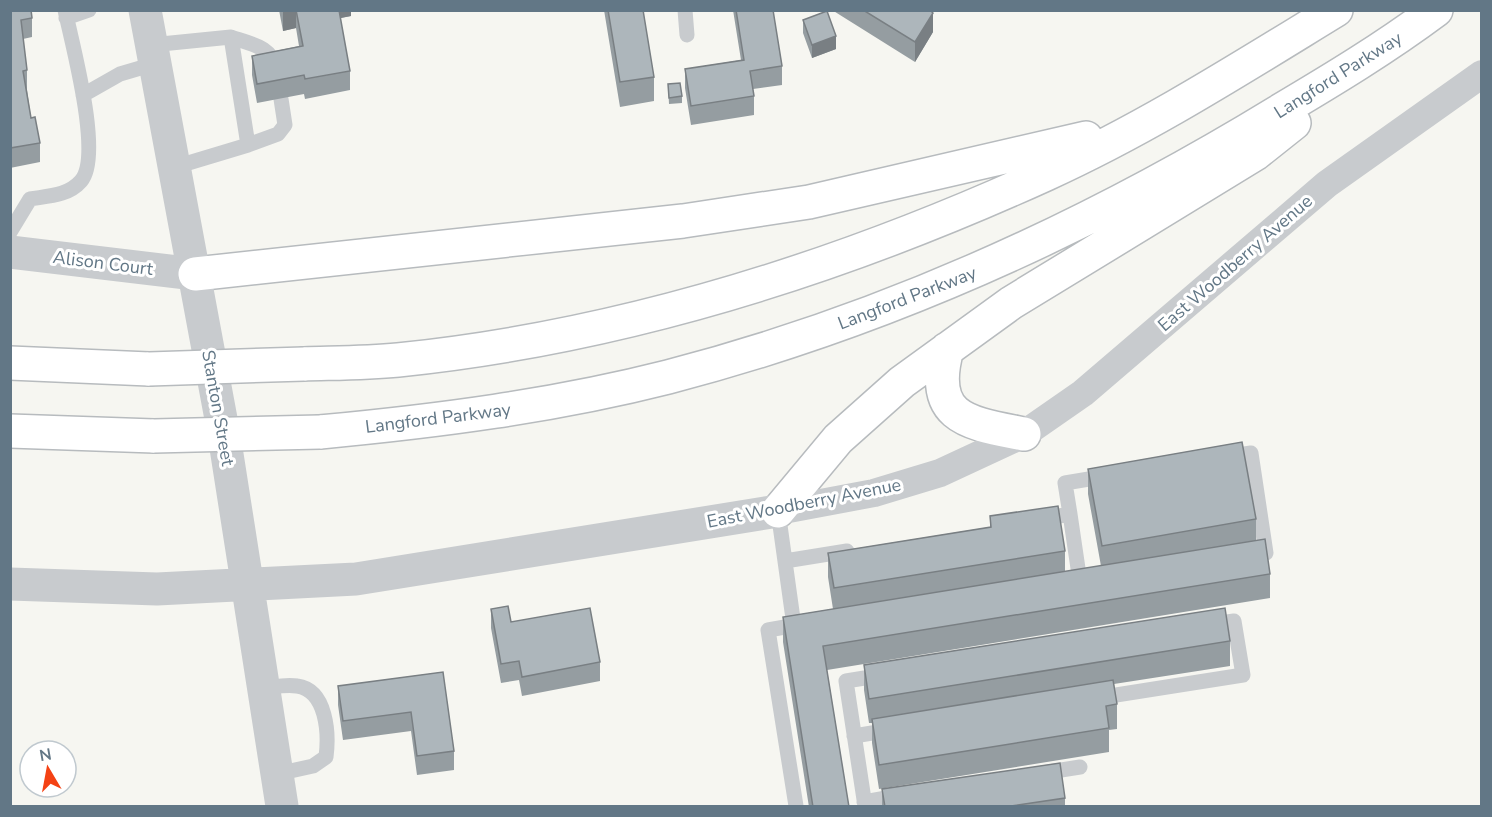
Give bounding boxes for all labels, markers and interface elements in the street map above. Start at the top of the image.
street label: Langford Parkway [1269,26,1407,124]
street label: East Woodberry Avenue [1153,189,1317,337]
street label: Alison Court [51,245,155,281]
street label: Langford Parkway [834,260,980,335]
street label: Stanton Street [196,348,240,469]
street label: Langford Parkway [364,397,513,439]
street label: East Woodberry Avenue [705,472,903,534]
north arrow [18,739,78,799]
text: N [38,743,53,767]

